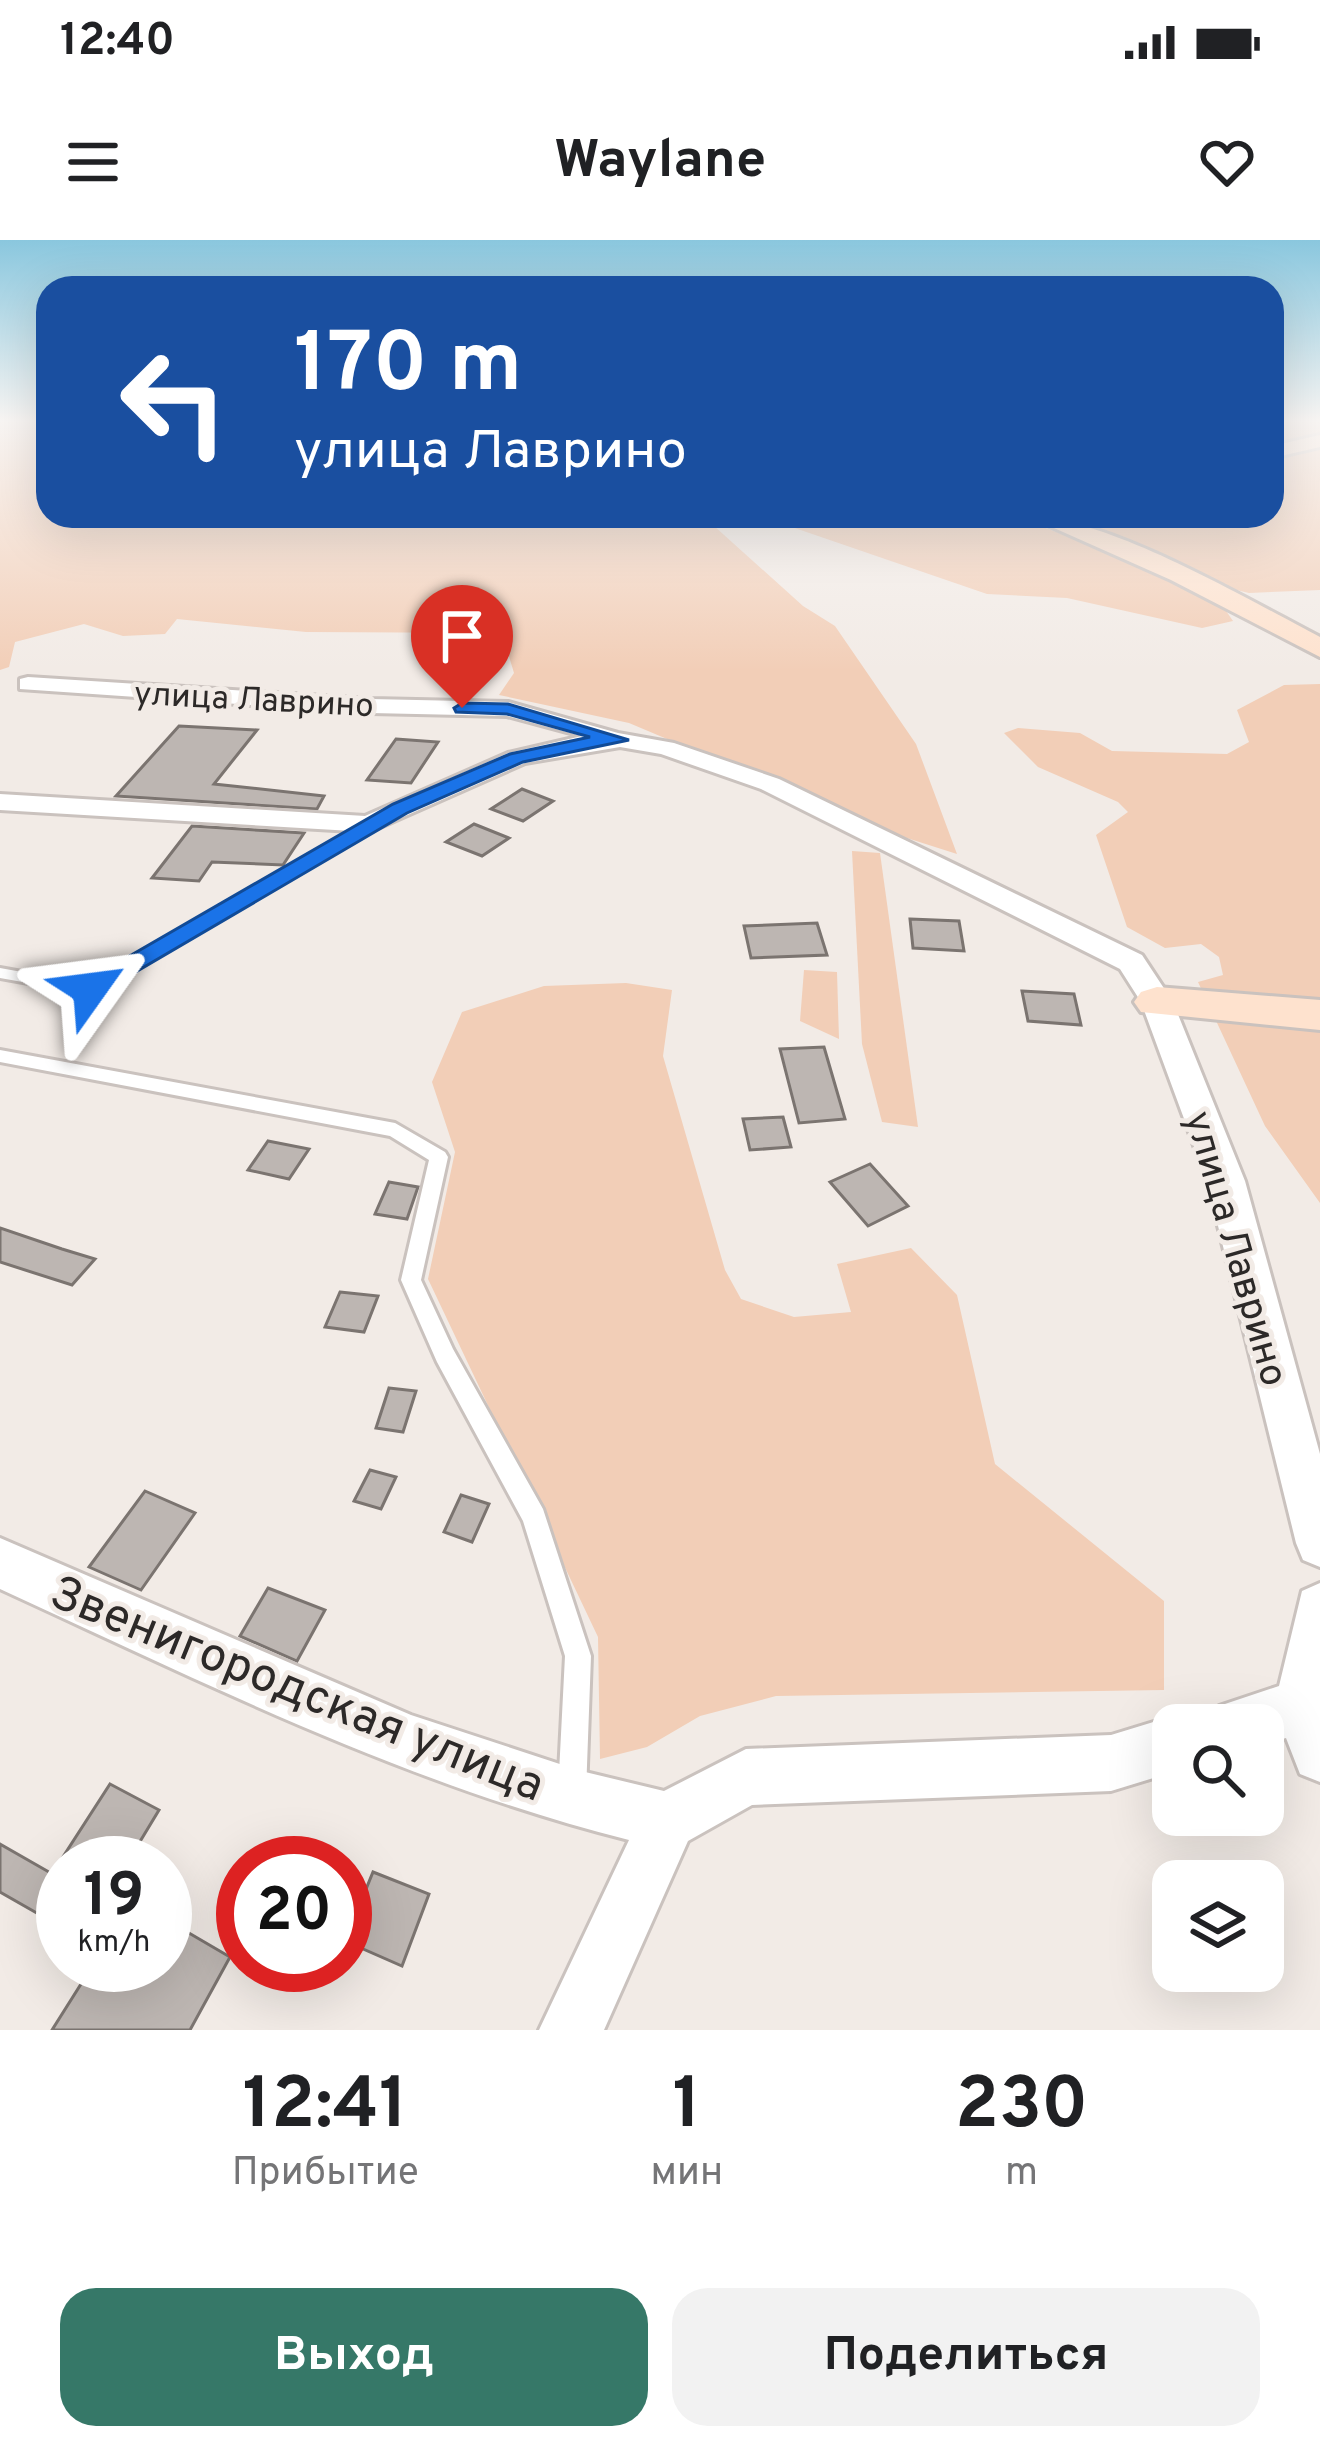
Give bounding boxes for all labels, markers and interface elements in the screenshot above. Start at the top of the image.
text: 12:40 [60,14,175,71]
text: Waylane [554,128,766,197]
icon: menu [60,129,126,195]
icon: heart [1194,129,1260,195]
text: 170 m [294,315,522,421]
icon: left [96,324,252,480]
text: улица Лаврино [294,419,687,488]
pin [411,585,513,708]
icon: arrive [429,603,495,669]
street label: улица Лаврино [133,675,375,729]
position arrow [27,926,153,1052]
street label: улица Лаврино [1171,1106,1296,1392]
street label: Звенигородская улица [40,1565,552,1818]
map controls [1152,1704,1284,1992]
button: search [1152,1704,1284,1836]
speed limit sign: 20 [216,1836,372,1992]
button: layers [1152,1860,1284,1992]
text: 19 [84,1861,144,1937]
text: km/h [78,1925,150,1962]
text: 12:41 [243,2062,408,2154]
text: 1 [672,2062,701,2154]
text: 230 [955,2062,1088,2154]
text: Прибытие [232,2150,419,2199]
text: мин [650,2150,723,2199]
text: m [1005,2150,1038,2199]
button: Выход [60,2288,648,2426]
button: Поделиться [672,2288,1260,2426]

